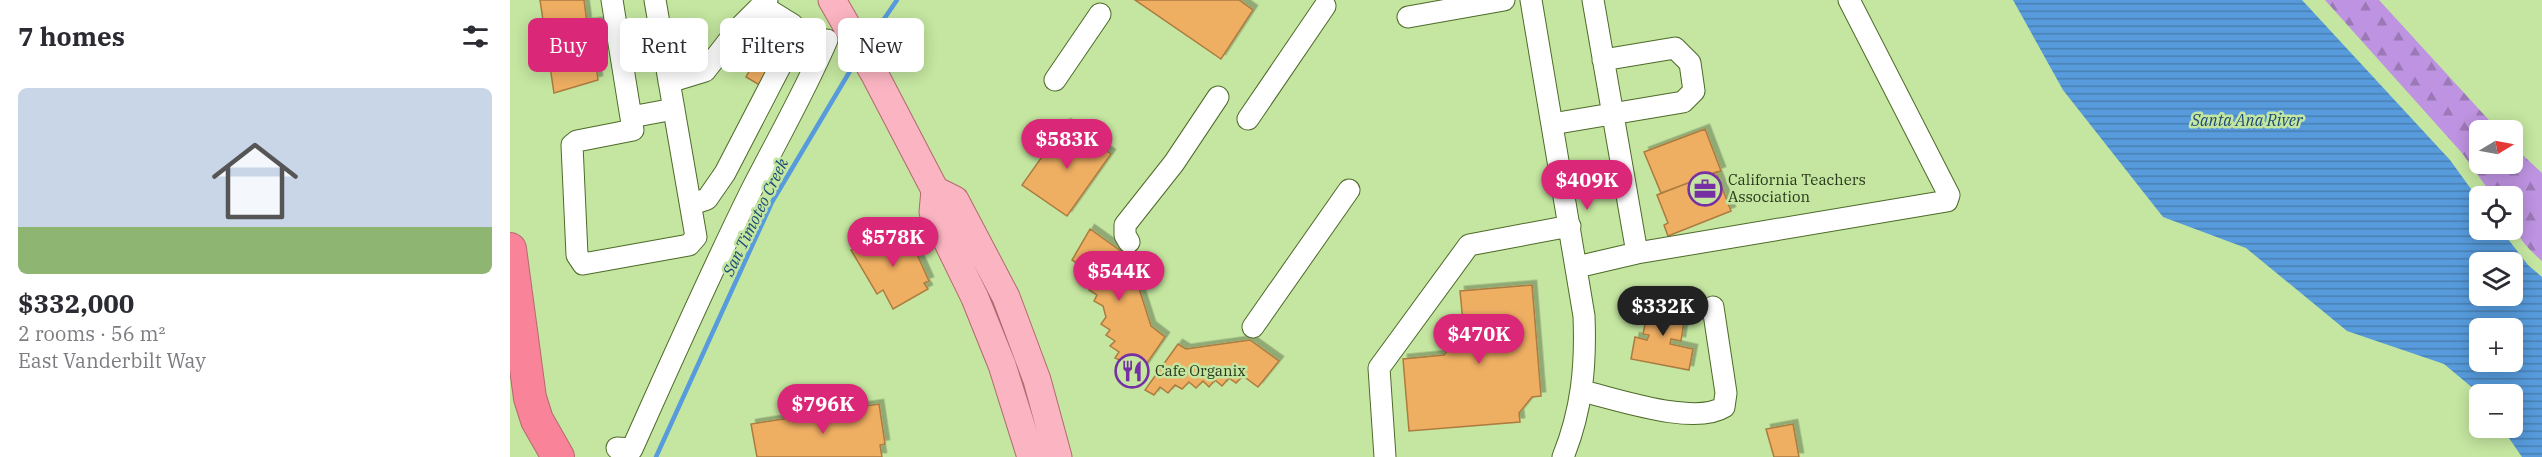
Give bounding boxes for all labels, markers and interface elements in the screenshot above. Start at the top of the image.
chip: Buy [528,18,608,72]
chip: Rent [620,18,708,72]
chip: Filters [720,18,826,72]
chip: New [838,18,924,72]
text: 7 homes [18,19,125,53]
icon: filters [459,20,492,53]
water label: Santa Ana River [2190,110,2304,130]
pin: $583K [1025,119,1109,170]
north arrow [2469,120,2523,174]
map controls [2469,120,2523,438]
text: $583K [1035,125,1099,152]
icon: home [201,127,309,235]
water label: San Timoteo Creek [717,154,792,280]
pin: $409K [1545,160,1629,211]
text: $409K [1555,166,1619,193]
place label: California Teachers Association [1728,170,1866,206]
office icon: California Teachers Association [1687,171,1723,207]
button: locate [2469,186,2523,240]
pin: $578K [851,217,935,268]
text: $578K [861,223,925,250]
pin: $544K [1077,251,1161,302]
button: layers [2469,252,2523,306]
text: $544K [1087,257,1151,284]
text: $332,000 [18,286,134,320]
pin: $332K [1621,286,1705,337]
text: $332K [1631,292,1695,319]
pin: $470K [1437,314,1521,365]
button: + [2469,318,2523,372]
text: 2 rooms · 56 m² [18,320,165,347]
text: $470K [1447,320,1511,347]
text: East Vanderbilt Way [18,347,206,374]
restaurant icon: Cafe Organix [1114,353,1150,389]
place label: Cafe Organix [1155,361,1246,380]
pin: $796K [781,384,865,435]
button: − [2469,384,2523,438]
text: $796K [791,390,855,417]

